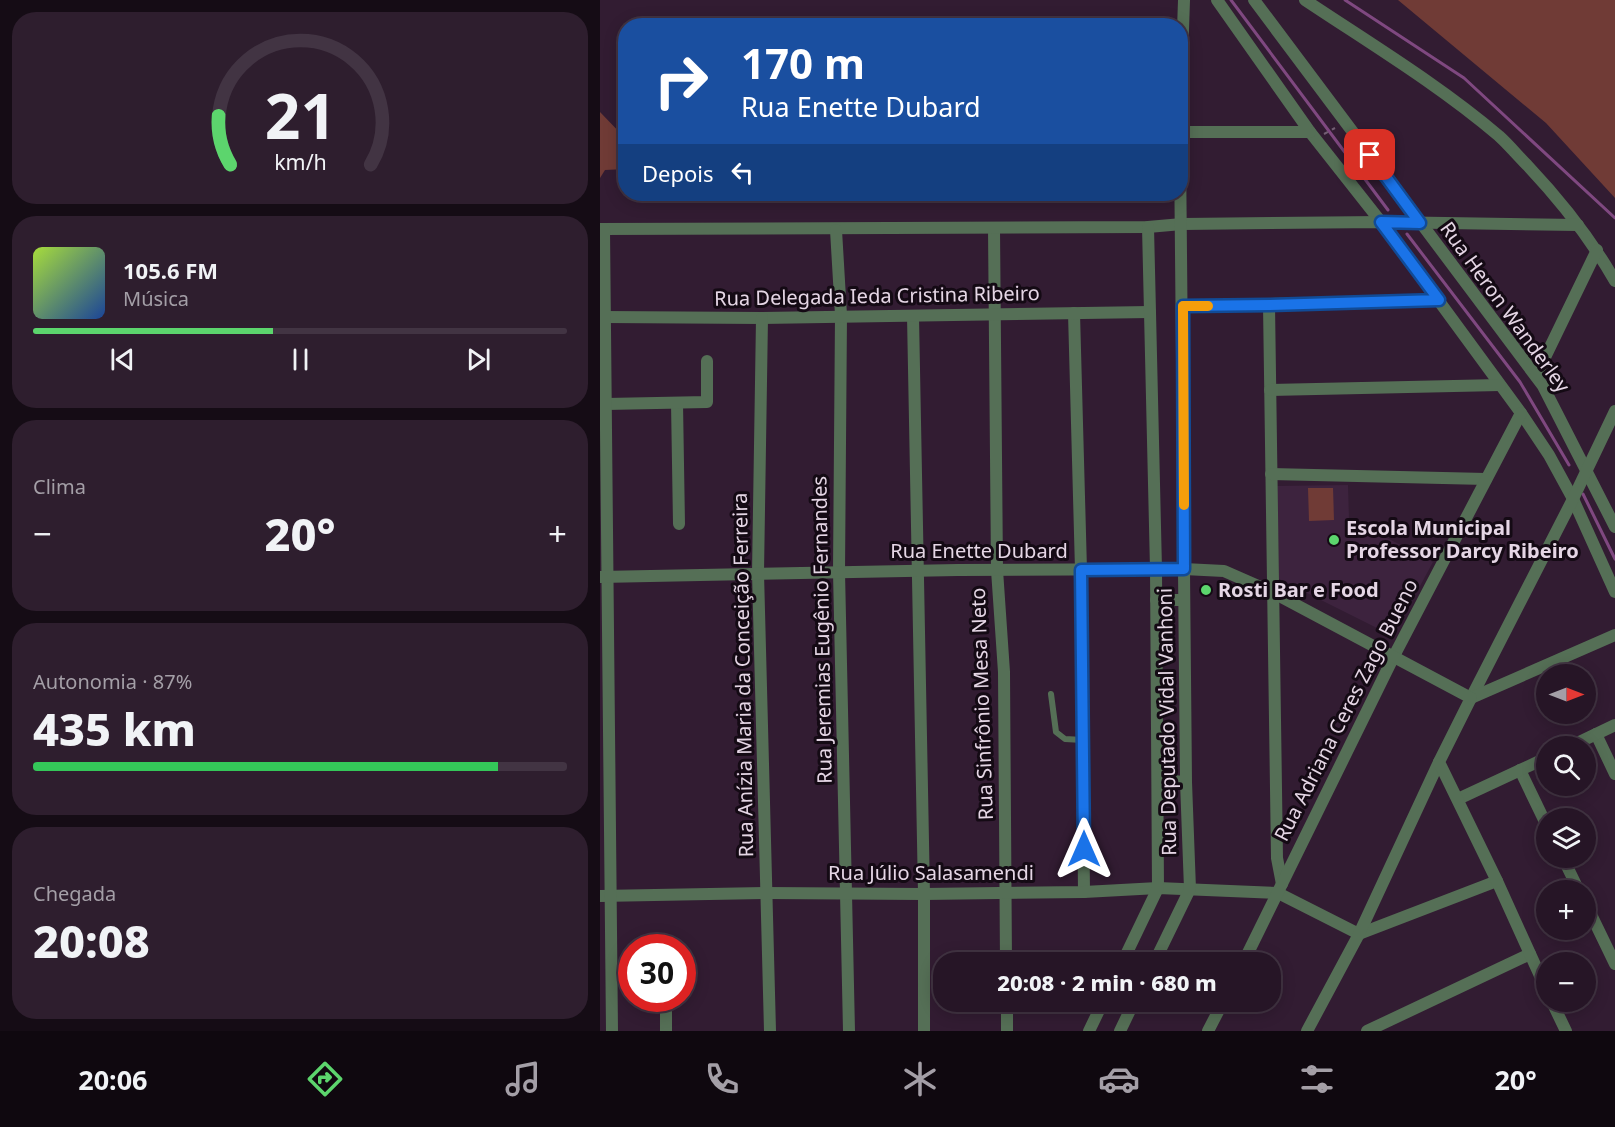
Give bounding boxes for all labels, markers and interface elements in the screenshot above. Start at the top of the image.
text: 170 m [741,34,865,91]
icon: right [642,42,720,120]
text: 21 [264,72,336,157]
text: Rua Enette Dubard [741,88,981,125]
pin [1344,129,1395,180]
icon: arrive [1353,138,1386,171]
text: km/h [274,147,326,176]
icon: left [726,156,759,189]
text: Depois [642,158,714,188]
street label: Rua Heron Wanderley [1434,216,1577,398]
text: 105.6 FM [123,255,218,285]
street label: Rua Delegada Ieda Cristina Ribeiro [714,279,1040,312]
text: Música [123,285,189,312]
icon: previous [106,343,139,376]
icon: pause [284,343,317,376]
icon: next [462,343,495,376]
text: Clima [33,473,86,500]
street label: Rua Jeremias Eugênio Fernandes [805,476,838,784]
street label: Rua Anízia Maria da Conceição Ferreira [726,492,759,858]
text: 20° [264,503,336,564]
text: − [33,511,52,556]
text: + [548,511,567,556]
place label: Escola Municipal Professor Darcy Ribeiro [1346,514,1579,564]
marker: Escola Municipal Professor Darcy Ribeiro [1327,533,1341,547]
street label: Rua Enette Dubard [890,537,1068,564]
street label: Rua Adriana Ceres Zago Bueno [1267,574,1424,846]
place label: Rosti Bar e Food [1218,576,1379,603]
marker: Rosti Bar e Food [1199,583,1213,597]
street label: Rua Sinfrônio Mesa Neto [964,587,999,821]
street label: Rua Deputado Vidal Vanhoni [1151,588,1182,856]
north arrow [1536,664,1596,724]
map controls [1536,664,1596,1012]
text: Autonomia · 87% [33,668,192,695]
text: 435 km [33,698,196,759]
button: search [1536,736,1596,796]
button: layers [1536,808,1596,868]
position arrow [1052,817,1116,881]
street label: Rua Júlio Salasamendi [828,859,1034,886]
text: Chegada [33,880,116,907]
button: + [1536,880,1596,940]
text: 20:08 [33,910,150,971]
speed limit sign: 30 [618,934,696,1012]
button: − [1536,952,1596,1012]
text: 20:08 · 2 min · 680 m [997,967,1217,997]
icon: directions [304,1058,346,1100]
icon: music [502,1058,544,1100]
icon: phone [701,1058,743,1100]
icon: climate [899,1058,941,1100]
icon: car [1098,1058,1140,1100]
icon: filters [1296,1058,1338,1100]
text: 20:06 [78,1061,148,1098]
text: 20° [1494,1061,1537,1098]

